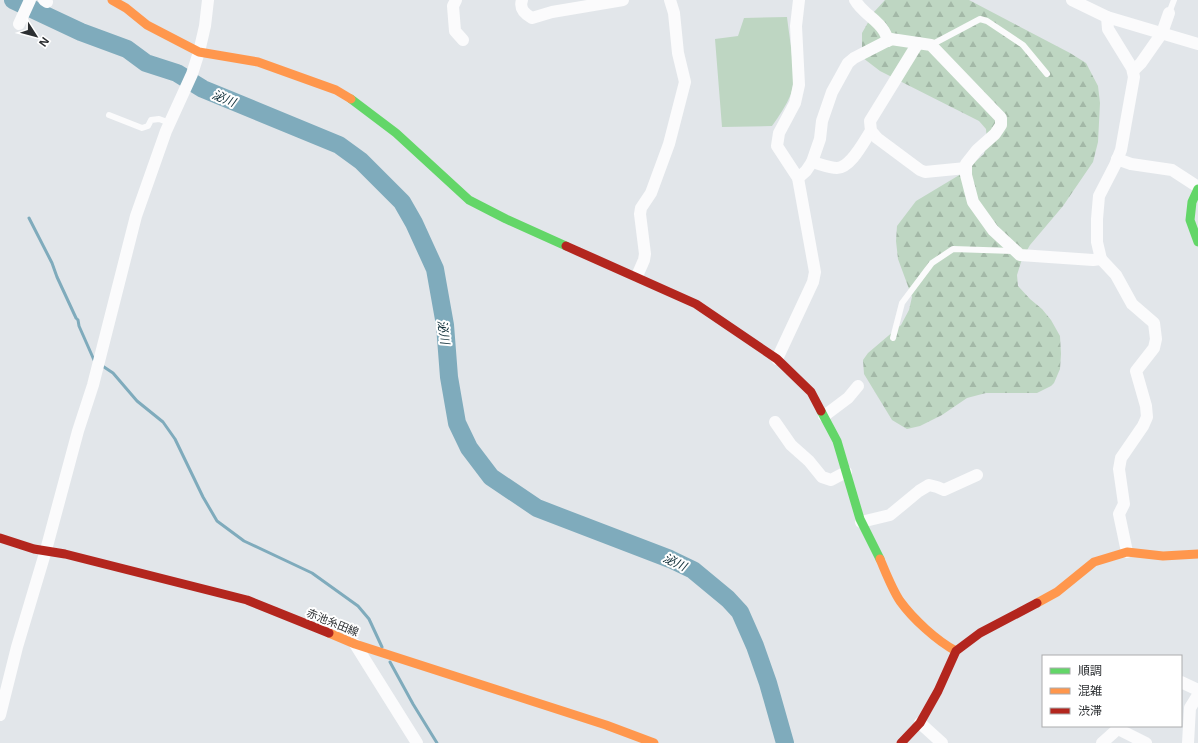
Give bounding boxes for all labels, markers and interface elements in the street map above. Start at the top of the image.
north arrow [16,16,56,56]
text: N [36,34,53,50]
water label: 泌川 [210,86,240,111]
water label: 泌川 [434,319,454,347]
water label: 泌川 [661,549,691,576]
street label: 赤池糸田線 [305,605,361,639]
legend [1042,655,1182,727]
text: 順調 [1078,662,1102,679]
text: 混雑 [1078,682,1102,699]
text: 渋滞 [1078,702,1102,719]

